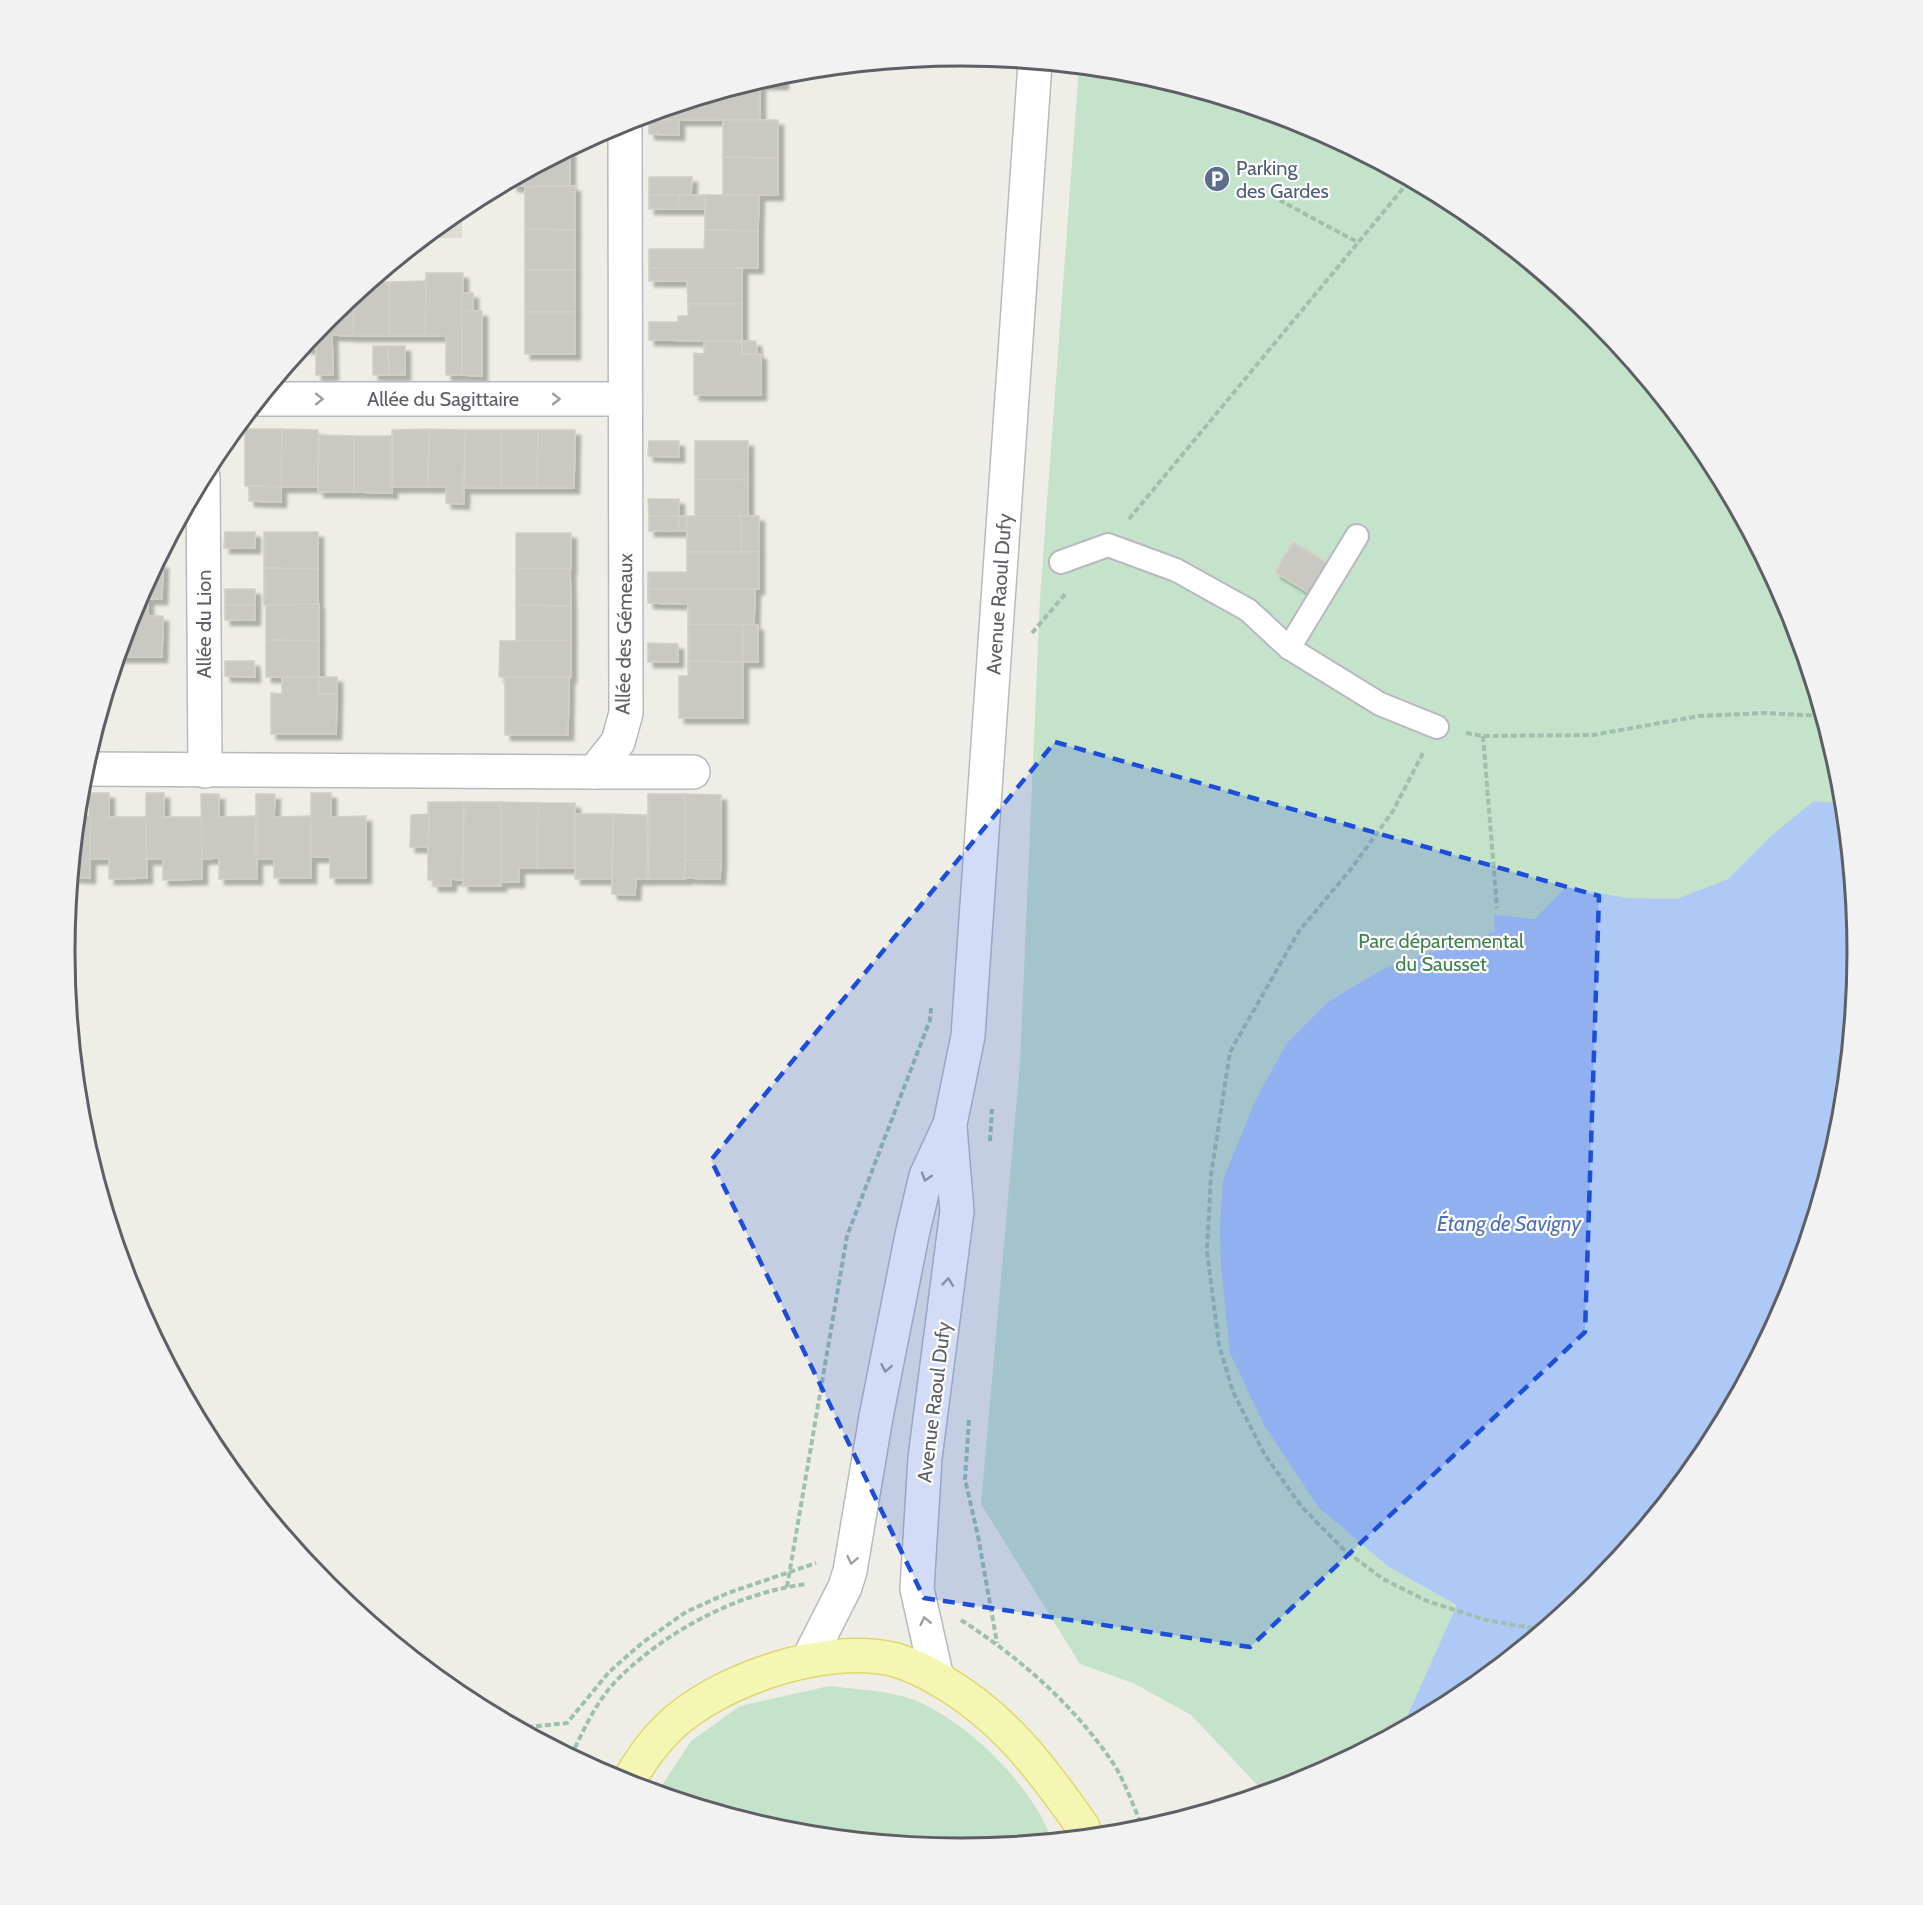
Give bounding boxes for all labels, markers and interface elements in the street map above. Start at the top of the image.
place label: Parking des Gardes [1236,156,1329,203]
parking icon: Parking des Gardes [1202,164,1232,194]
street label: Allée du Sagittaire [367,387,519,411]
one-way arrow [315,393,324,405]
one-way arrow [552,393,561,405]
street label: Avenue Raoul Dufy [981,512,1017,676]
street label: Allée des Gémeaux [611,553,637,715]
street label: Allée du Lion [192,569,216,679]
park label: Parc départemental du Sausset [1358,929,1524,976]
one-way arrow [921,1172,933,1182]
water label: Étang de Savigny [1437,1210,1582,1236]
one-way arrow [942,1277,954,1287]
street label: Avenue Raoul Dufy [912,1320,956,1484]
one-way arrow [880,1363,893,1373]
one-way arrow [847,1555,860,1565]
one-way arrow [919,1617,932,1627]

